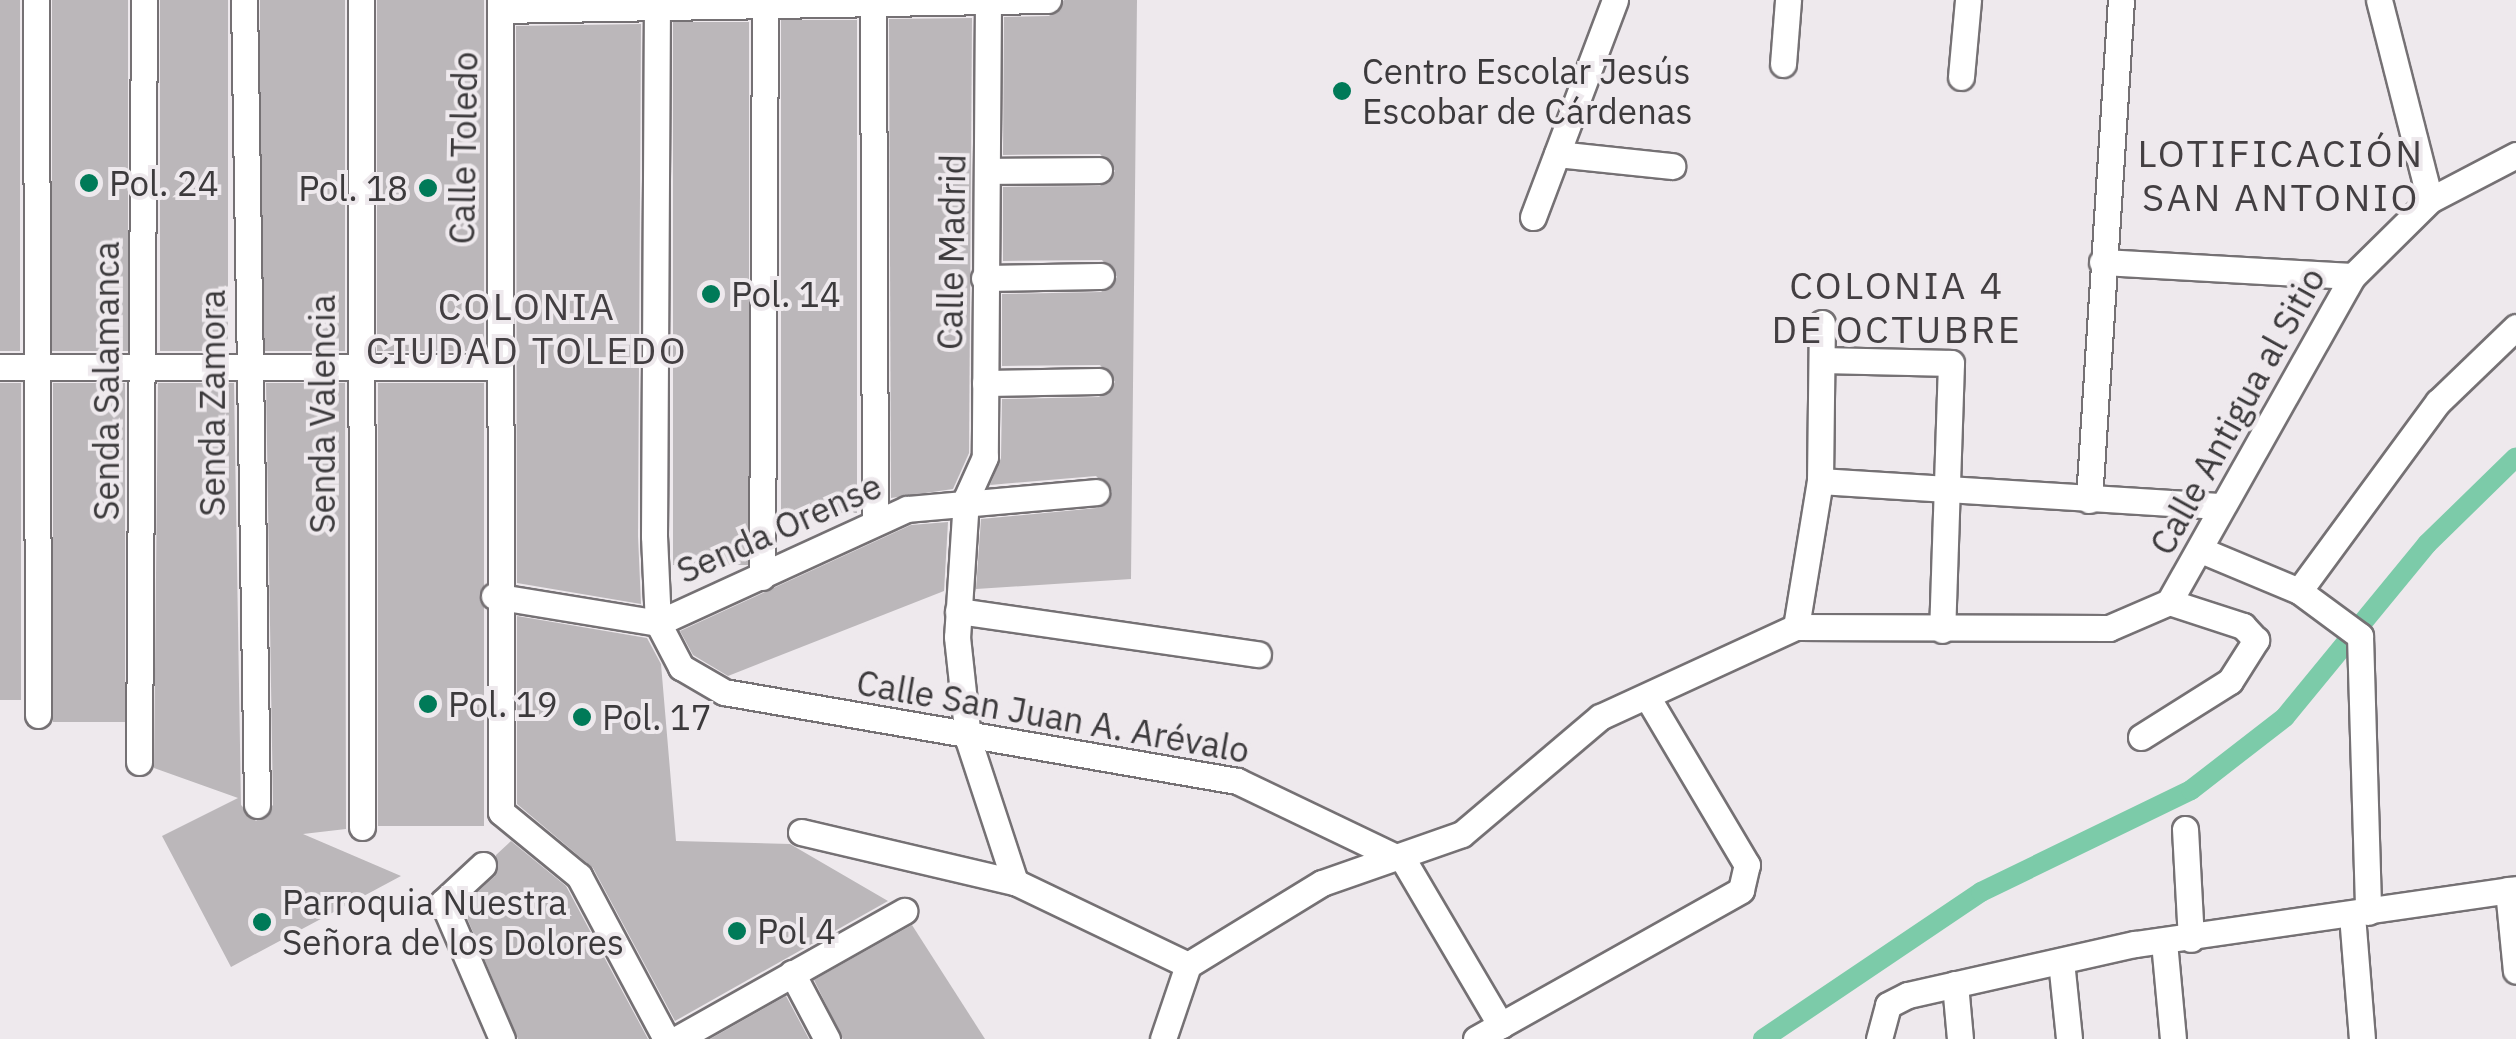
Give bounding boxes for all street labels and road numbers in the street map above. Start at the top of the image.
street label: Calle Toledo [440,51,486,245]
street label: Calle Madrid [928,154,974,350]
street label: Senda Salamanca [85,241,127,521]
street label: Calle Antigua al Sitio [2141,260,2333,562]
street label: Senda Zamora [191,289,233,517]
street label: Senda Valencia [301,294,343,534]
street label: Senda Orense [670,464,888,592]
street label: Calle San Juan A. Arévalo [853,661,1253,771]

